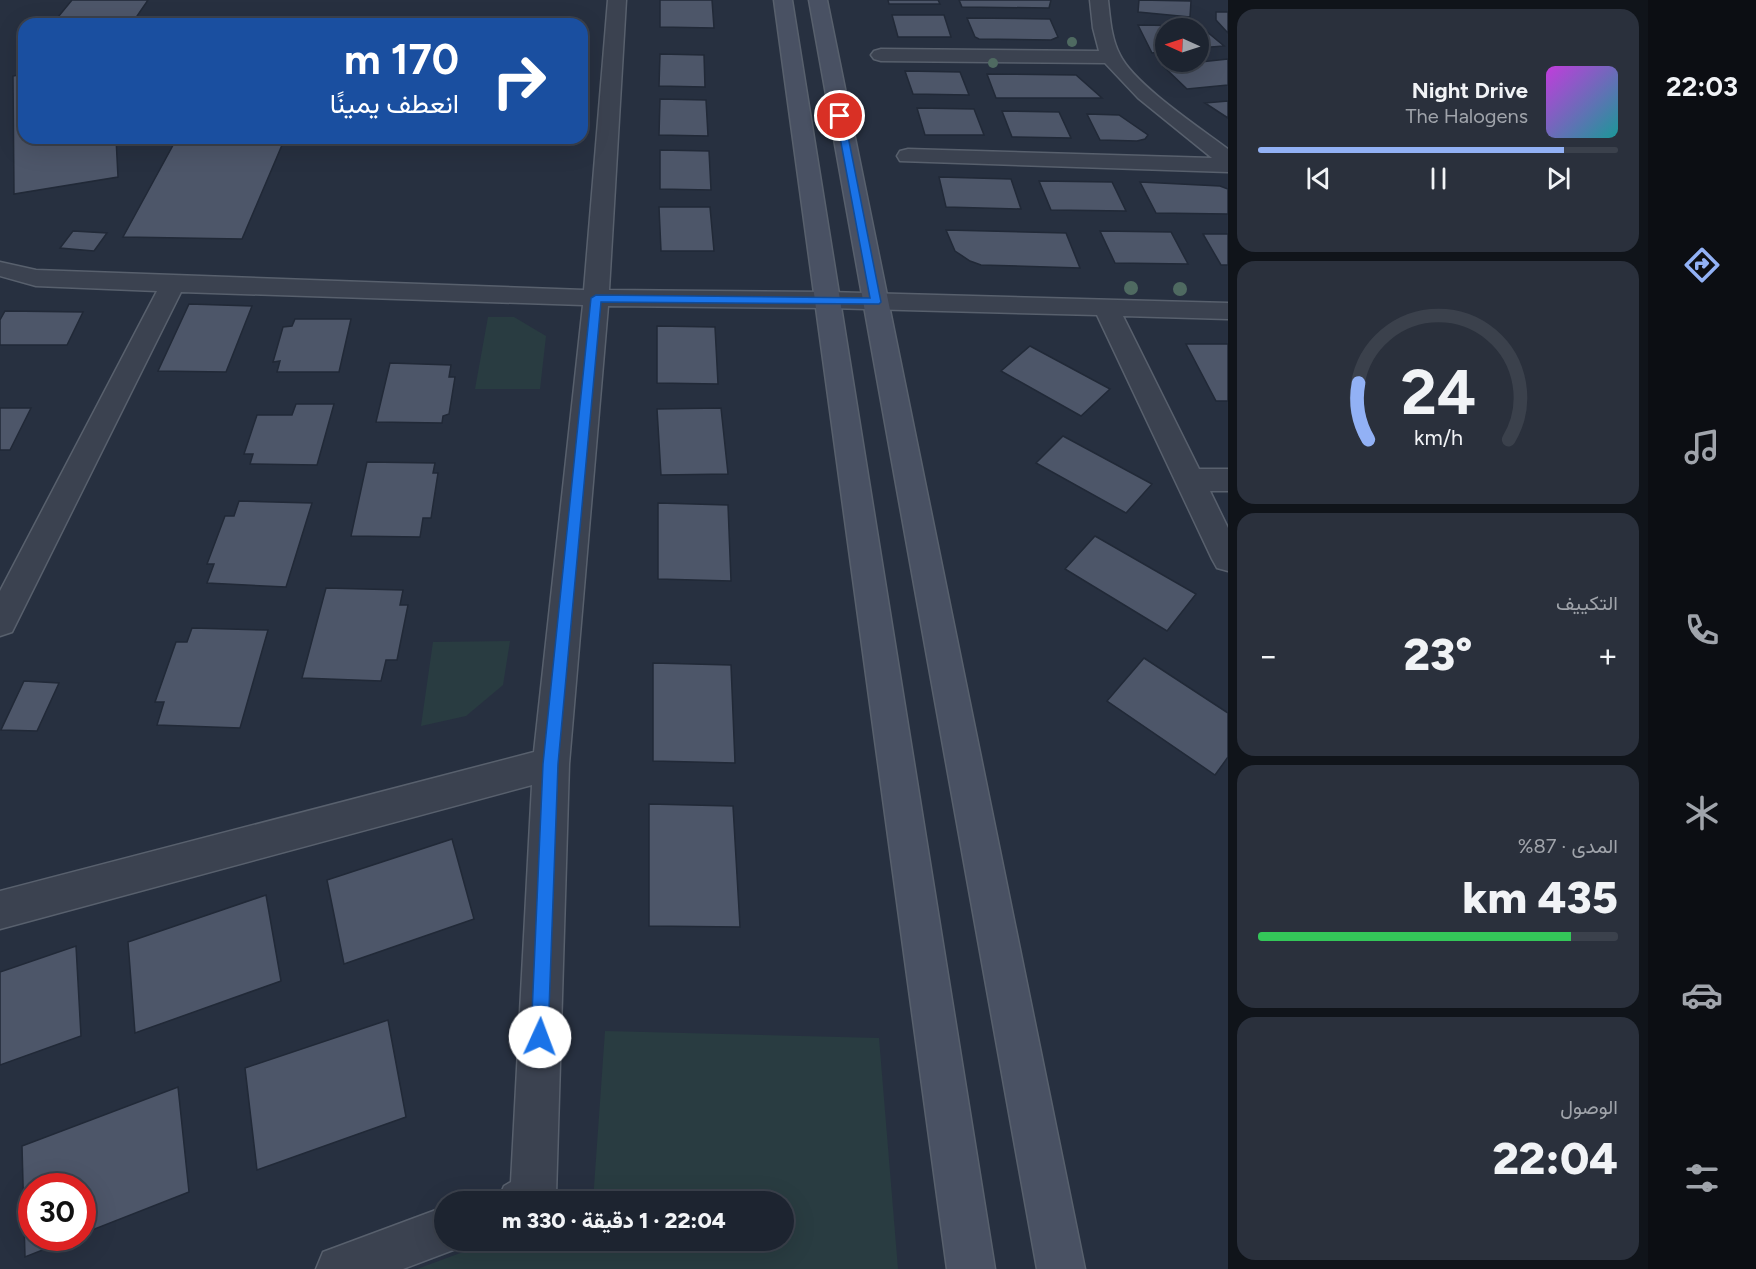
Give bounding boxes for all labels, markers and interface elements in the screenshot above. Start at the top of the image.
north arrow [1155,18,1209,72]
map controls [1155,18,1209,72]
text: 170 m [344,34,459,85]
icon: right [480,42,558,120]
text: 22:03 [1666,70,1738,103]
text: Night Drive [1412,77,1528,104]
text: انعطف يمينًا [330,87,459,120]
pin [814,90,865,141]
icon: arrive [823,99,856,132]
text: The Halogens [1406,104,1528,128]
icon: previous [1302,162,1335,195]
icon: pause [1422,162,1455,195]
icon: next [1542,162,1575,195]
icon: directions [1681,244,1723,286]
text: 24 [1400,355,1476,430]
text: km/h [1414,425,1462,450]
icon: music [1681,426,1723,468]
text: التكييف [1556,591,1618,615]
icon: phone [1681,609,1723,651]
text: 23° [1404,627,1472,681]
text: − [1258,636,1279,675]
text: + [1597,636,1618,675]
icon: climate [1681,792,1723,834]
text: المدى · 87% [1518,834,1618,858]
text: 435 km [1462,870,1618,924]
icon: car [1681,974,1723,1016]
position arrow [508,1005,572,1069]
text: الوصول [1560,1095,1618,1119]
text: 22:04 [1492,1131,1618,1185]
icon: filters [1681,1157,1723,1199]
speed limit sign: 30 [18,1173,96,1251]
text: 22:04 · 1 دقيقة · 330 m [502,1207,726,1234]

